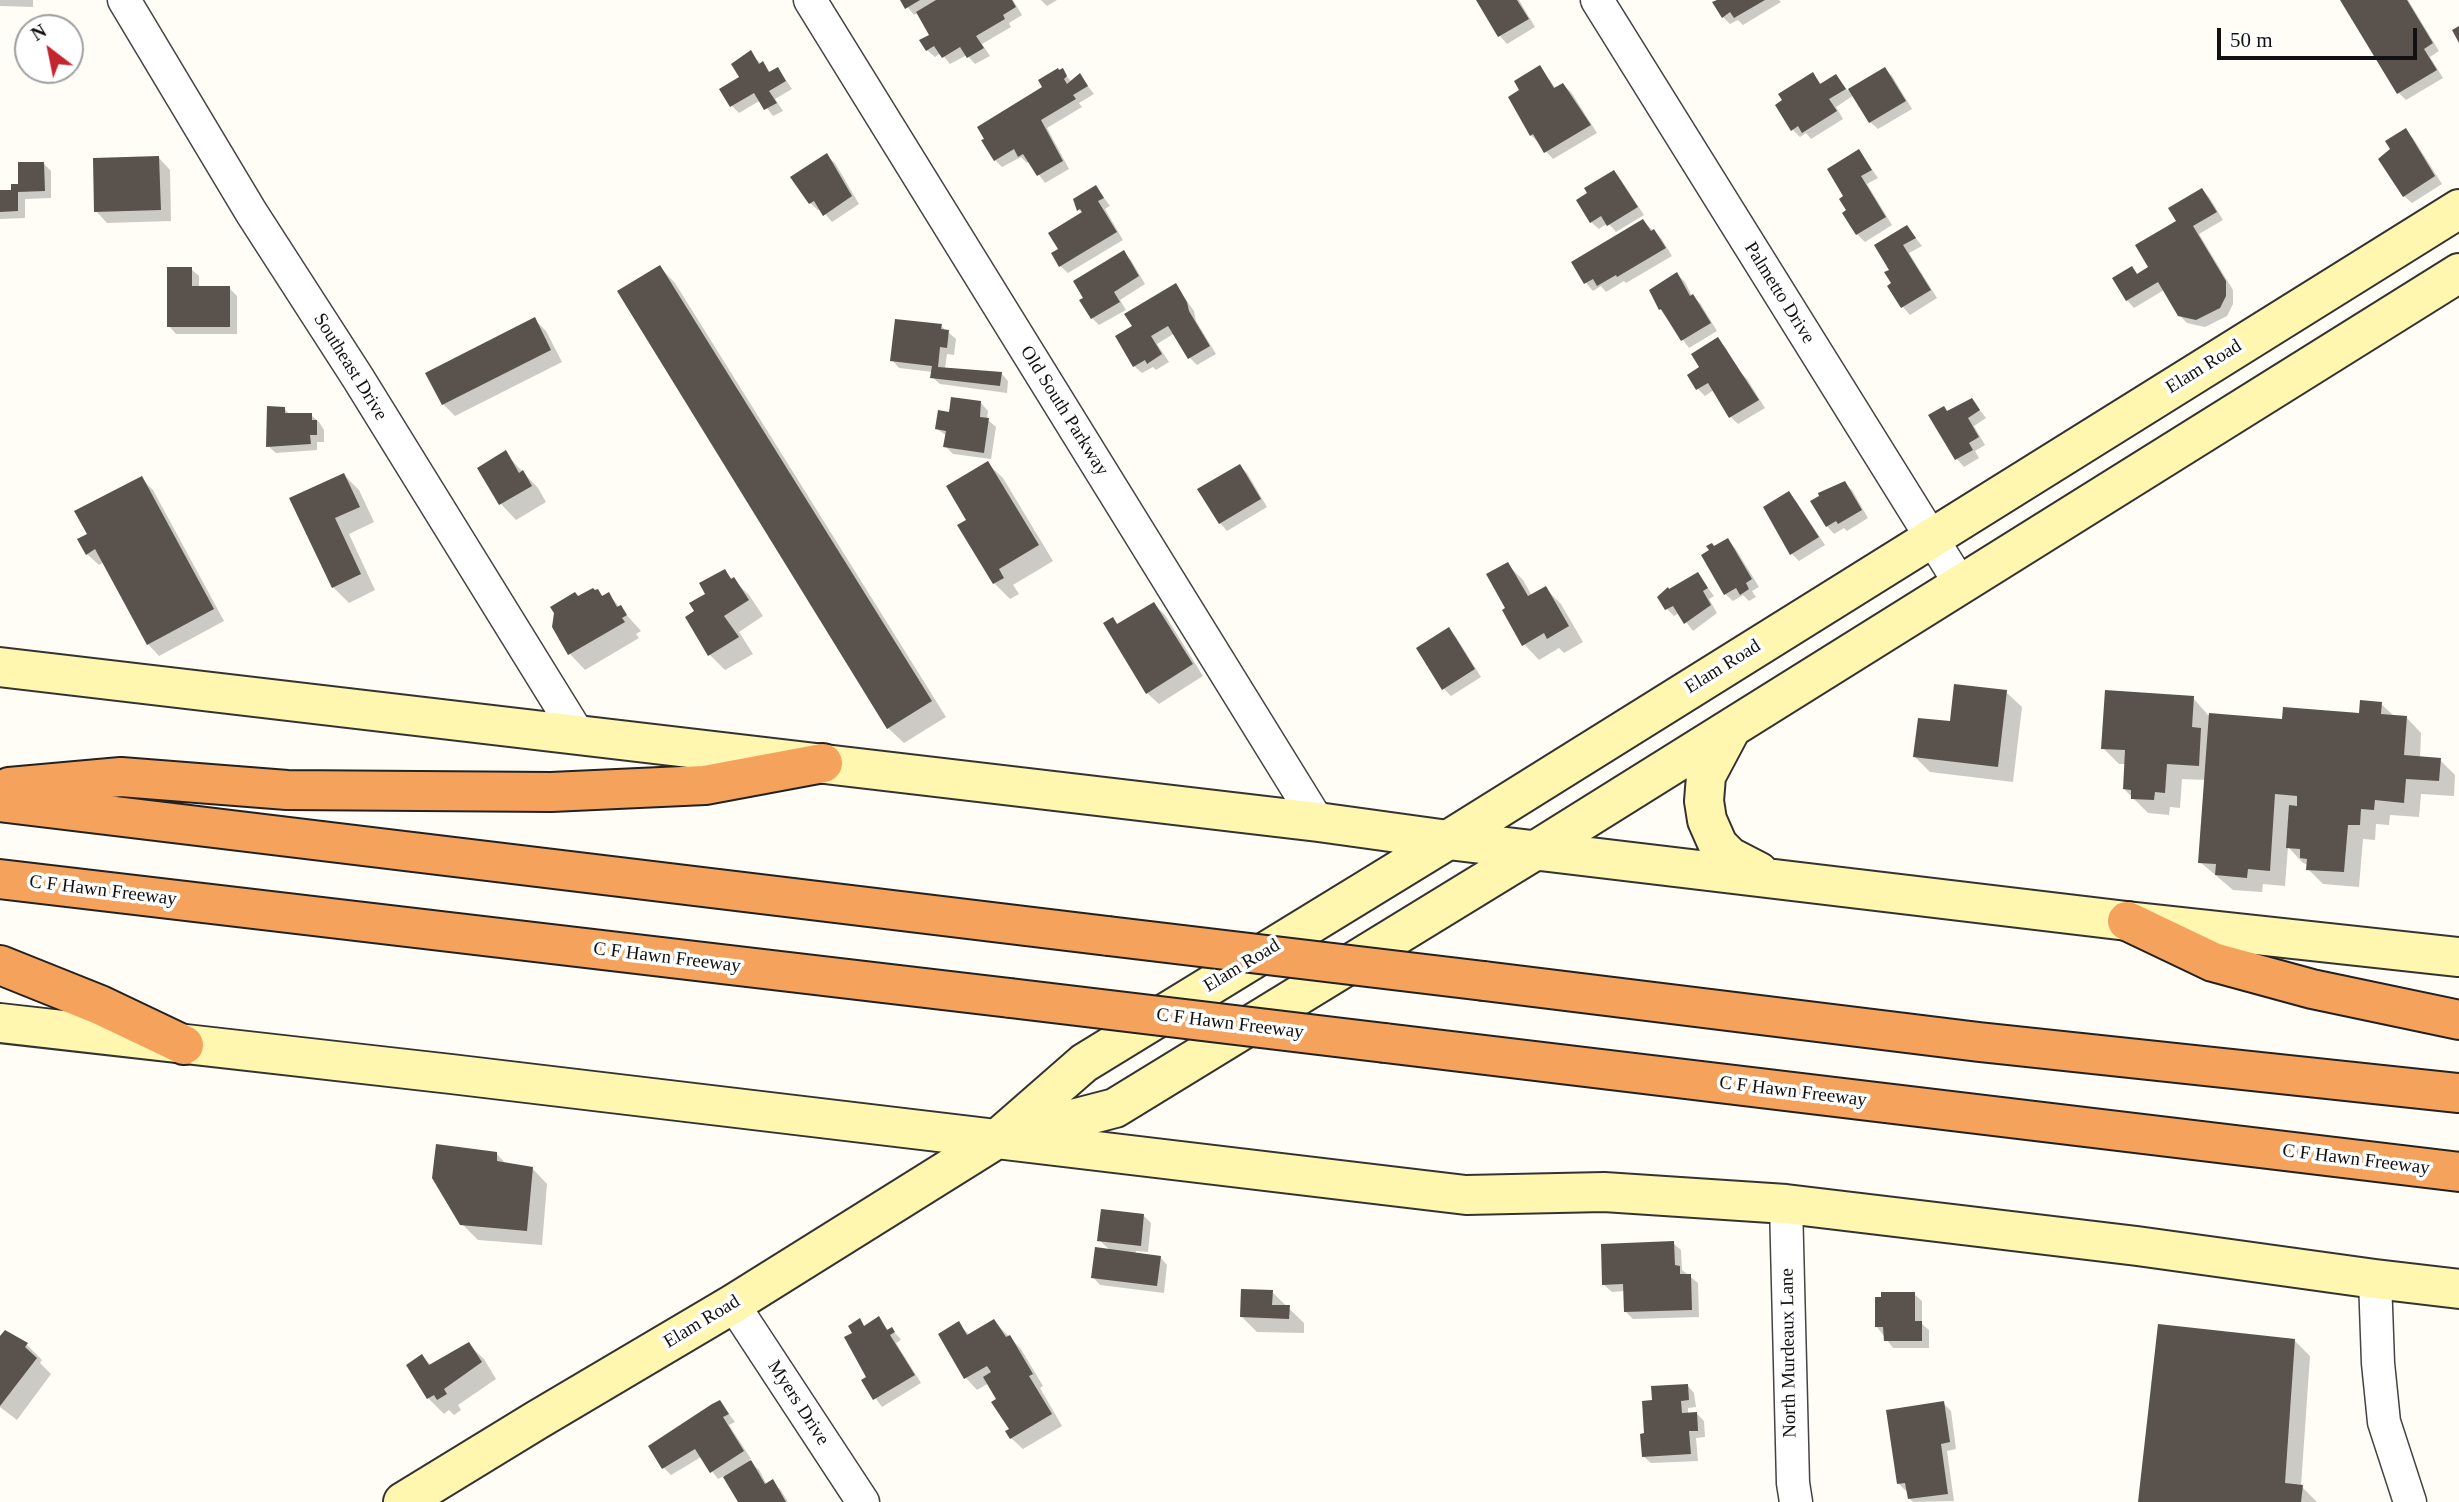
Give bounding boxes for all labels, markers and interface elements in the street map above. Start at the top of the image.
north arrow [14,14,84,84]
scale bar [2221,14,2420,58]
text: N [27,20,50,45]
text: 50 m [2230,28,2273,52]
street label: Palmetto Drive [1739,238,1819,348]
street label: Southeast Drive [308,309,392,425]
street label: Elam Road [2162,335,2246,399]
street label: Old South Parkway [1015,342,1113,480]
street label: Elam Road [1681,635,1765,699]
street label: C F Hawn Freeway [28,871,178,911]
street label: Elam Road [1200,934,1284,998]
street label: C F Hawn Freeway [592,938,742,978]
street label: C F Hawn Freeway [1155,1004,1305,1044]
street label: C F Hawn Freeway [1718,1072,1868,1112]
street label: C F Hawn Freeway [2281,1140,2431,1180]
street label: North Murdeaux Lane [1776,1268,1802,1438]
street label: Elam Road [660,1290,744,1354]
street label: Myers Drive [762,1356,834,1450]

